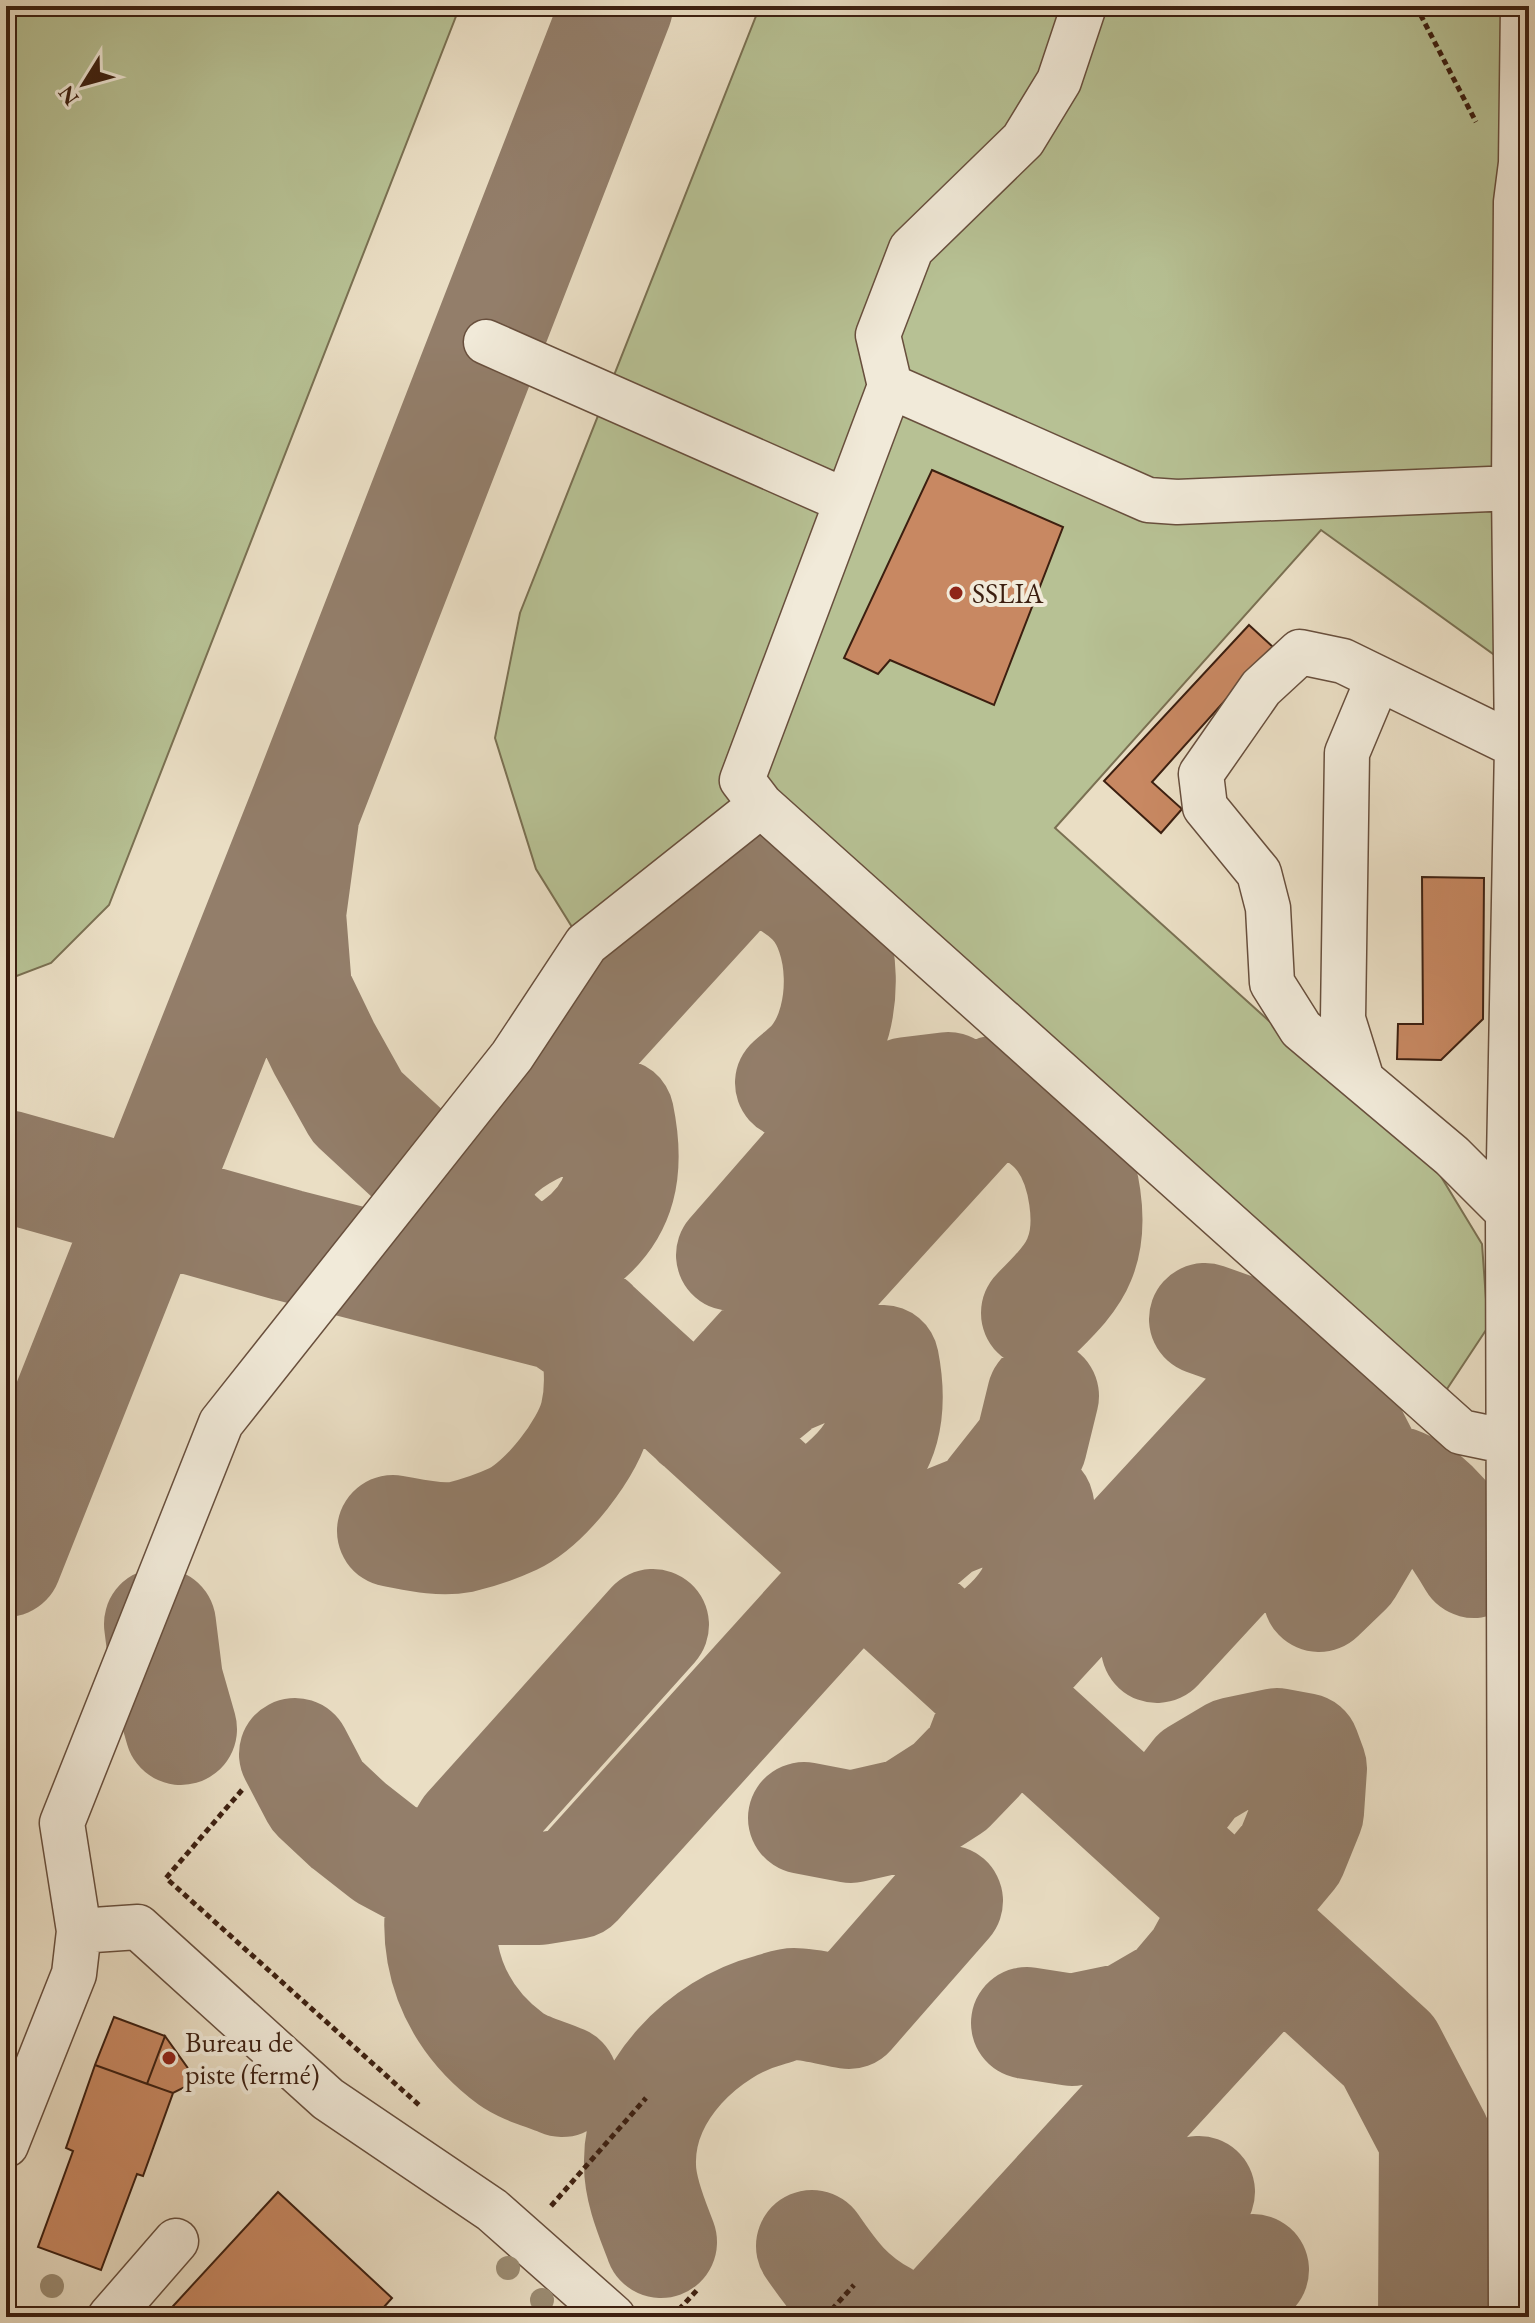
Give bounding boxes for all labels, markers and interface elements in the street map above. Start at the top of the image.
north arrow [44,44,124,124]
text: N [51,80,85,112]
place label: SSLIA [972,575,1044,611]
marker: SSLIA [947,584,965,602]
place label: Bureau de piste (fermé) [185,2024,320,2092]
marker: Bureau de piste (fermé) [160,2049,178,2067]

